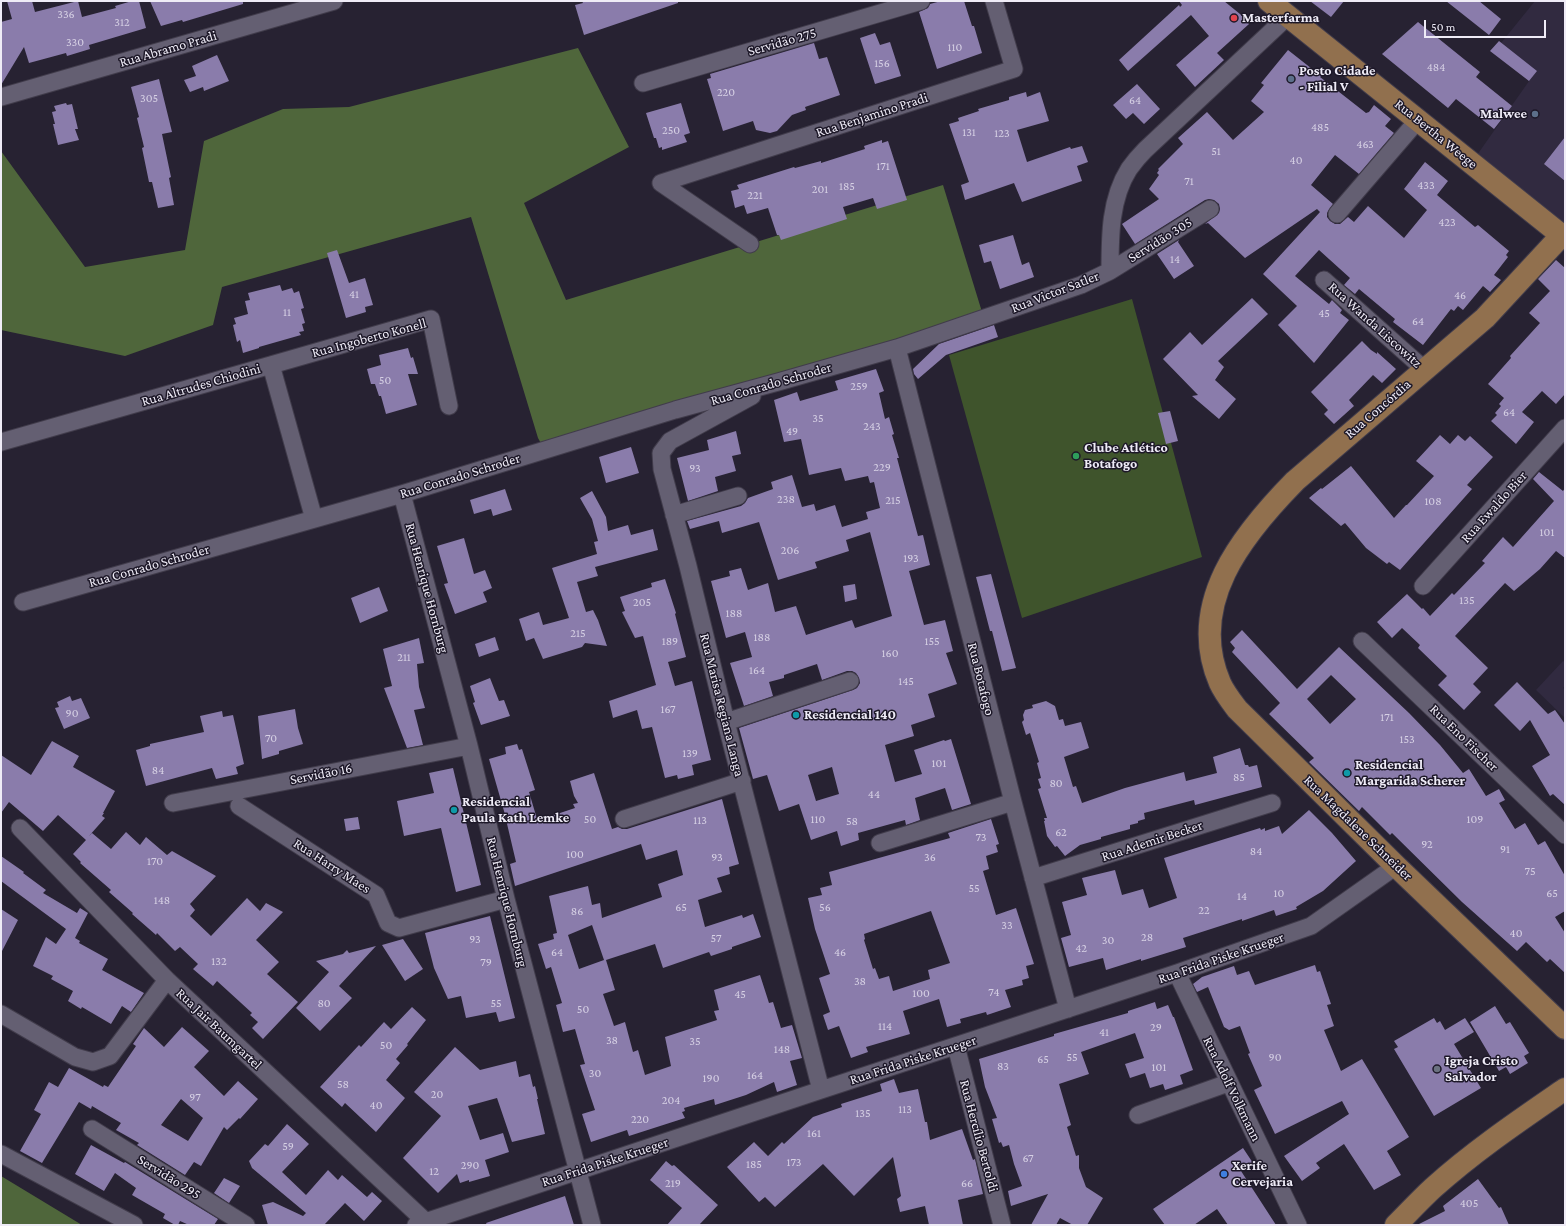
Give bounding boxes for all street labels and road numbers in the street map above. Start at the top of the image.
street label: Servidão 275 [746,24,818,60]
street label: Rua Abramo Pradi [117,27,219,71]
street label: Rua Benjamino Pradi [814,89,930,141]
street label: Rua Bertha Weege [1391,96,1481,172]
street label: Servidão 305 [1125,214,1195,266]
street label: Rua Victor Satler [1009,268,1101,316]
street label: Rua Wanda Liscowitz [1325,279,1425,371]
street label: Rua Ingoberto Konell [310,315,428,361]
street label: Rua Conrado Schroder [709,359,833,409]
street label: Rua Altrudes Chiodini [140,360,262,410]
street label: Rua Concórdia [1342,376,1414,442]
street label: Rua Conrado Schroder [398,450,522,502]
street label: Rua Ewaldo Bier [1457,468,1531,546]
street label: Rua Henrique Hornburg [402,521,452,655]
street label: Rua Conrado Schroder [87,541,211,591]
street label: Rua Marisa Regiana Langa [696,632,748,778]
street label: Rua Botafogo [964,641,998,717]
street label: Rua Eno Fischer [1426,701,1502,775]
street label: Servidão 16 [288,760,354,788]
street label: Rua Magdalene Schneider [1300,772,1416,884]
street label: Rua Ademir Becker [1099,817,1205,865]
street label: Rua Harry Maes [290,835,374,897]
street label: Rua Henrique Hornburg [483,835,531,969]
street label: Rua Frida Piske Krueger [1156,929,1286,987]
street label: Rua Jair Baumgartel [173,985,265,1073]
street label: Rua Frida Piske Krueger [848,1032,978,1088]
street label: Rua Adolf Volkmann [1199,1034,1265,1144]
street label: Rua Hercílio Bertoldi [956,1078,1002,1194]
street label: Rua Frida Piske Krueger [540,1134,670,1190]
street label: Servidão 295 [134,1151,204,1203]

